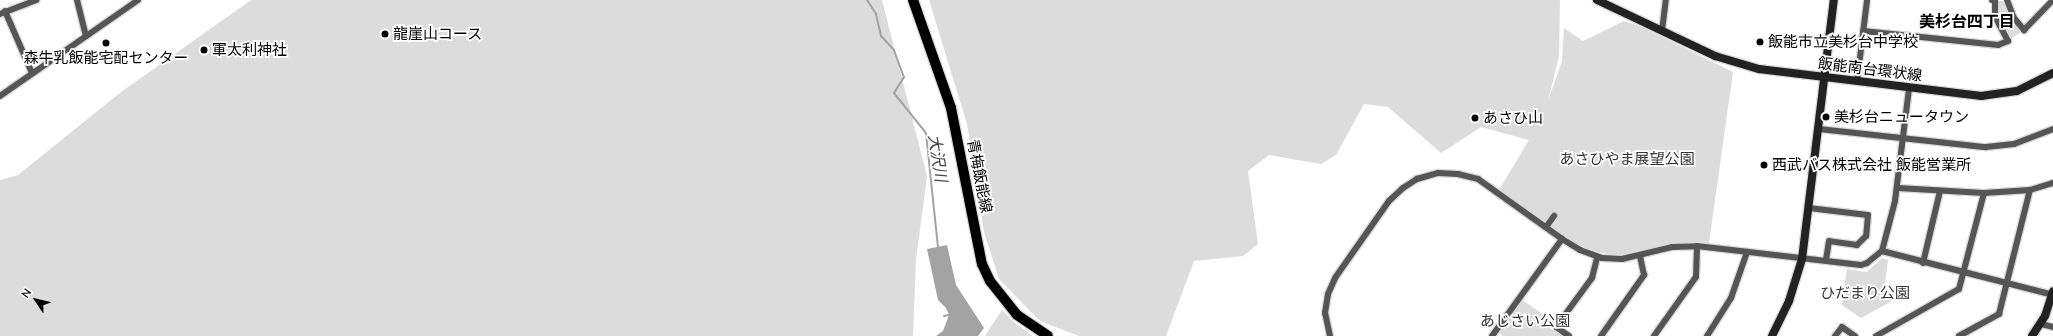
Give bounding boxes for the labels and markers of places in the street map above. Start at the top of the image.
place label: 龍崖山コース [393,25,483,43]
marker: 龍崖山コース [380,29,390,39]
place label: 飯能市立美杉台中学校 [1768,33,1918,51]
marker: 飯能市立美杉台中学校 [1755,37,1765,47]
marker: 森牛乳飯能宅配センター [101,38,111,48]
place label: 軍太利神社 [212,41,287,59]
marker: 軍太利神社 [199,45,209,55]
place label: 森牛乳飯能宅配センター [24,49,188,67]
place label: 美杉台ニュータウン [1834,108,1969,126]
place label: あさひ山 [1483,109,1543,127]
marker: 美杉台ニュータウン [1821,112,1831,122]
marker: あさひ山 [1470,113,1480,123]
place label: 西武バス株式会社 飯能営業所 [1772,156,1971,174]
marker: 西武バス株式会社 飯能営業所 [1759,160,1769,170]

